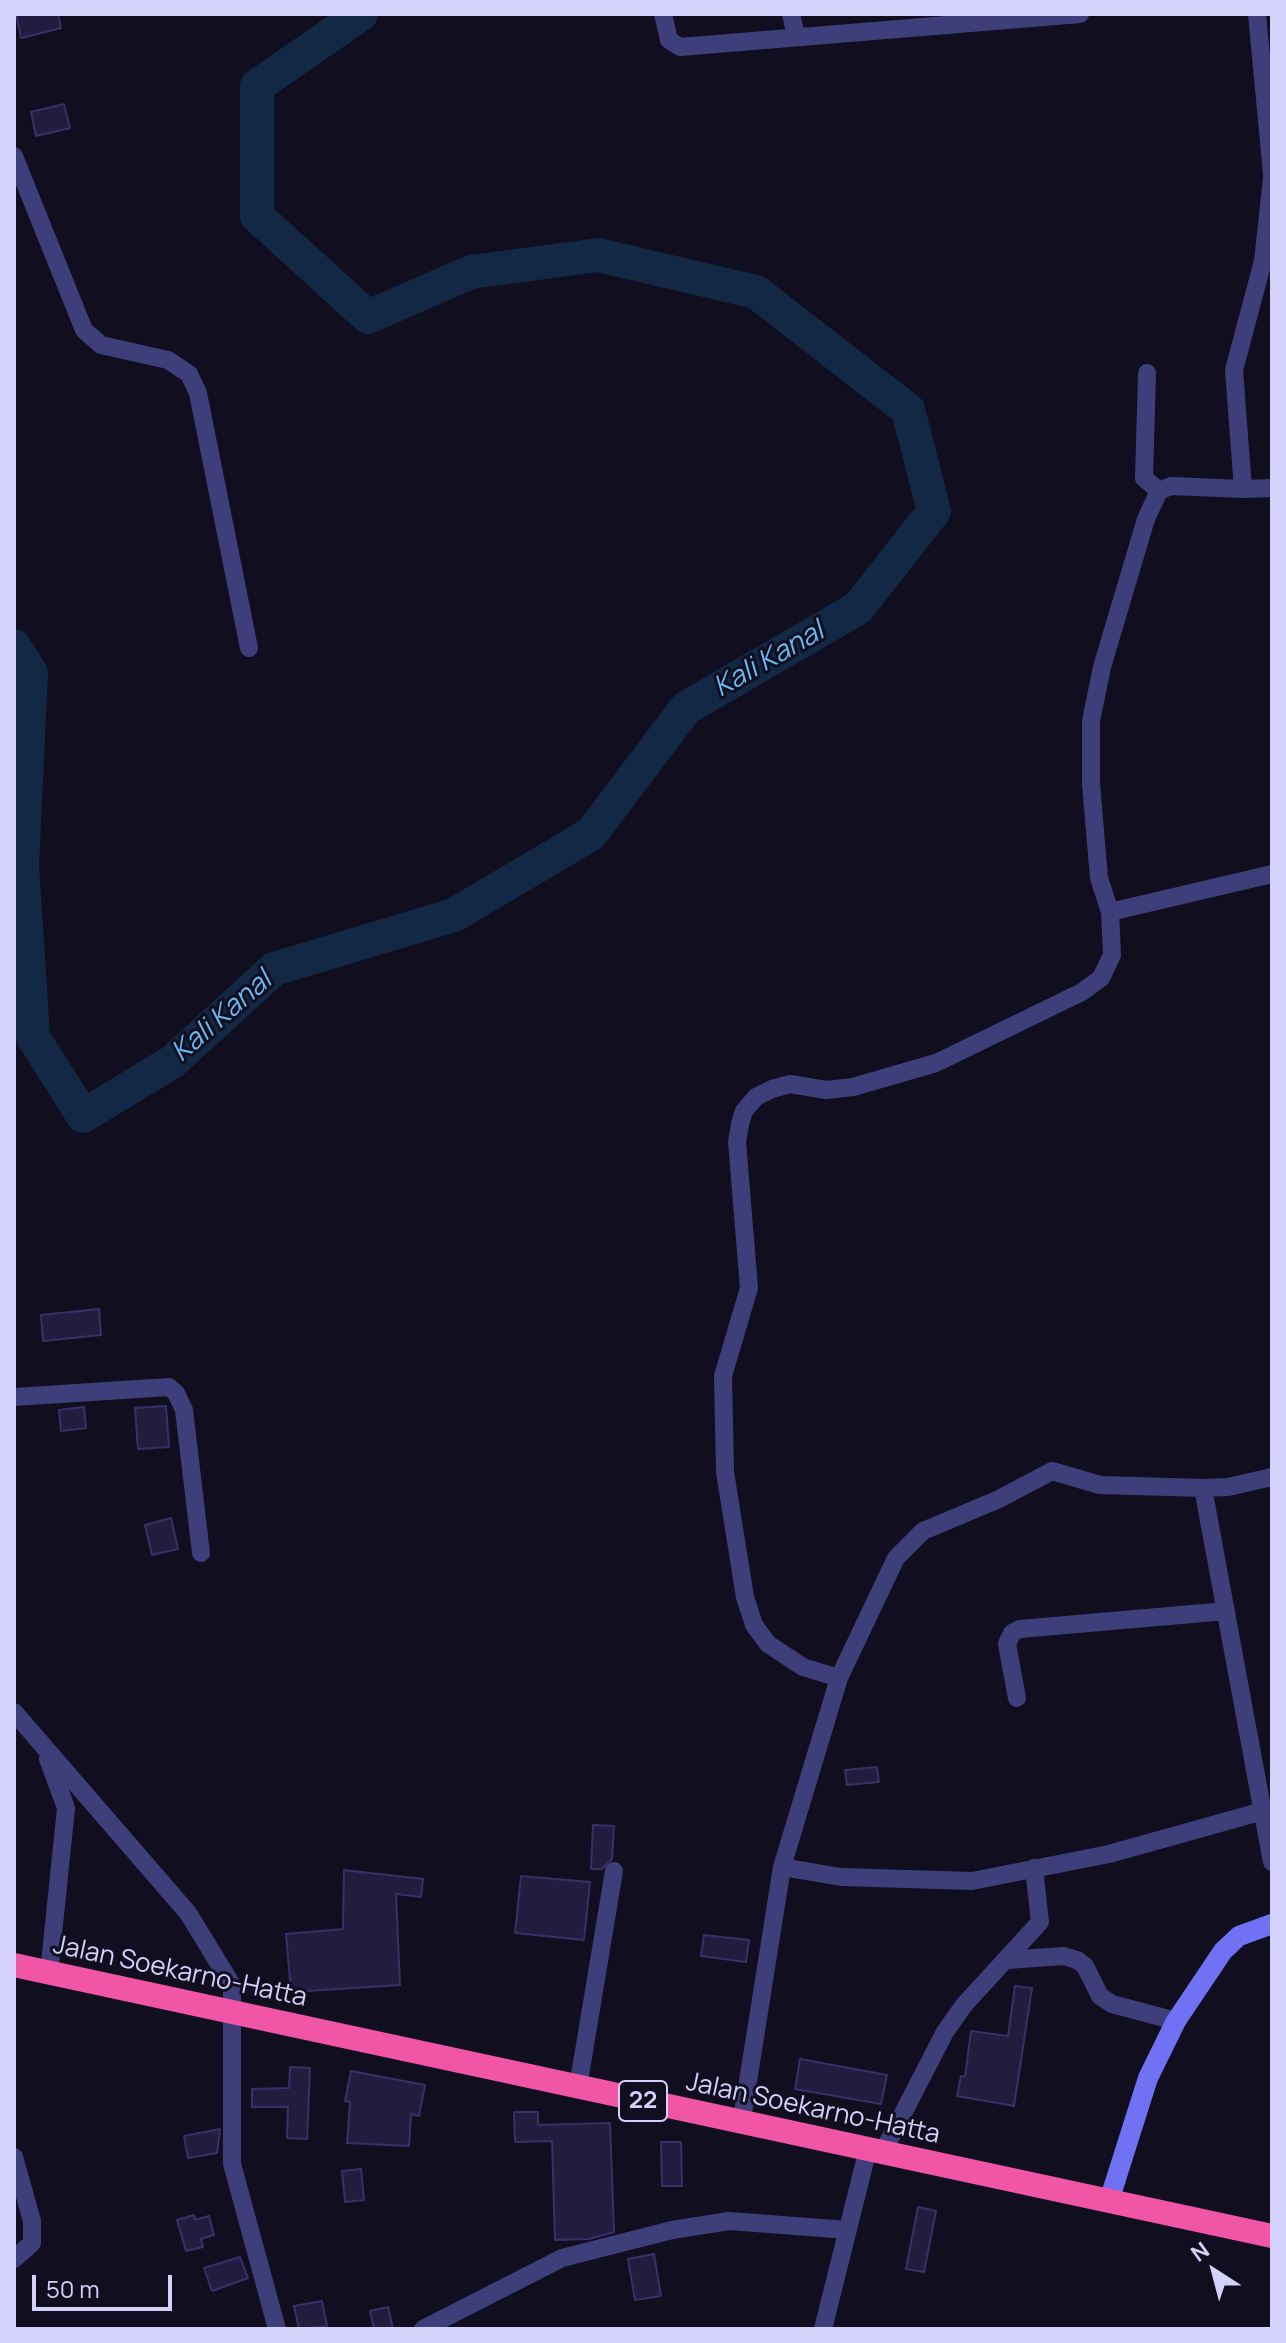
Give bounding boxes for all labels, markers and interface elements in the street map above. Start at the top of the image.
water label: Kali Kanal [708,615,830,705]
water label: Kali Kanal [165,964,279,1070]
street label: Jalan Soekarno-Hatta [50,1930,310,2014]
street label: Jalan Soekarno-Hatta [683,2067,943,2151]
road number: 22 [619,2081,667,2121]
north arrow [1174,2231,1254,2311]
text: N [1185,2235,1215,2268]
scale bar [36,2259,176,2309]
text: 50 m [46,2272,100,2305]

